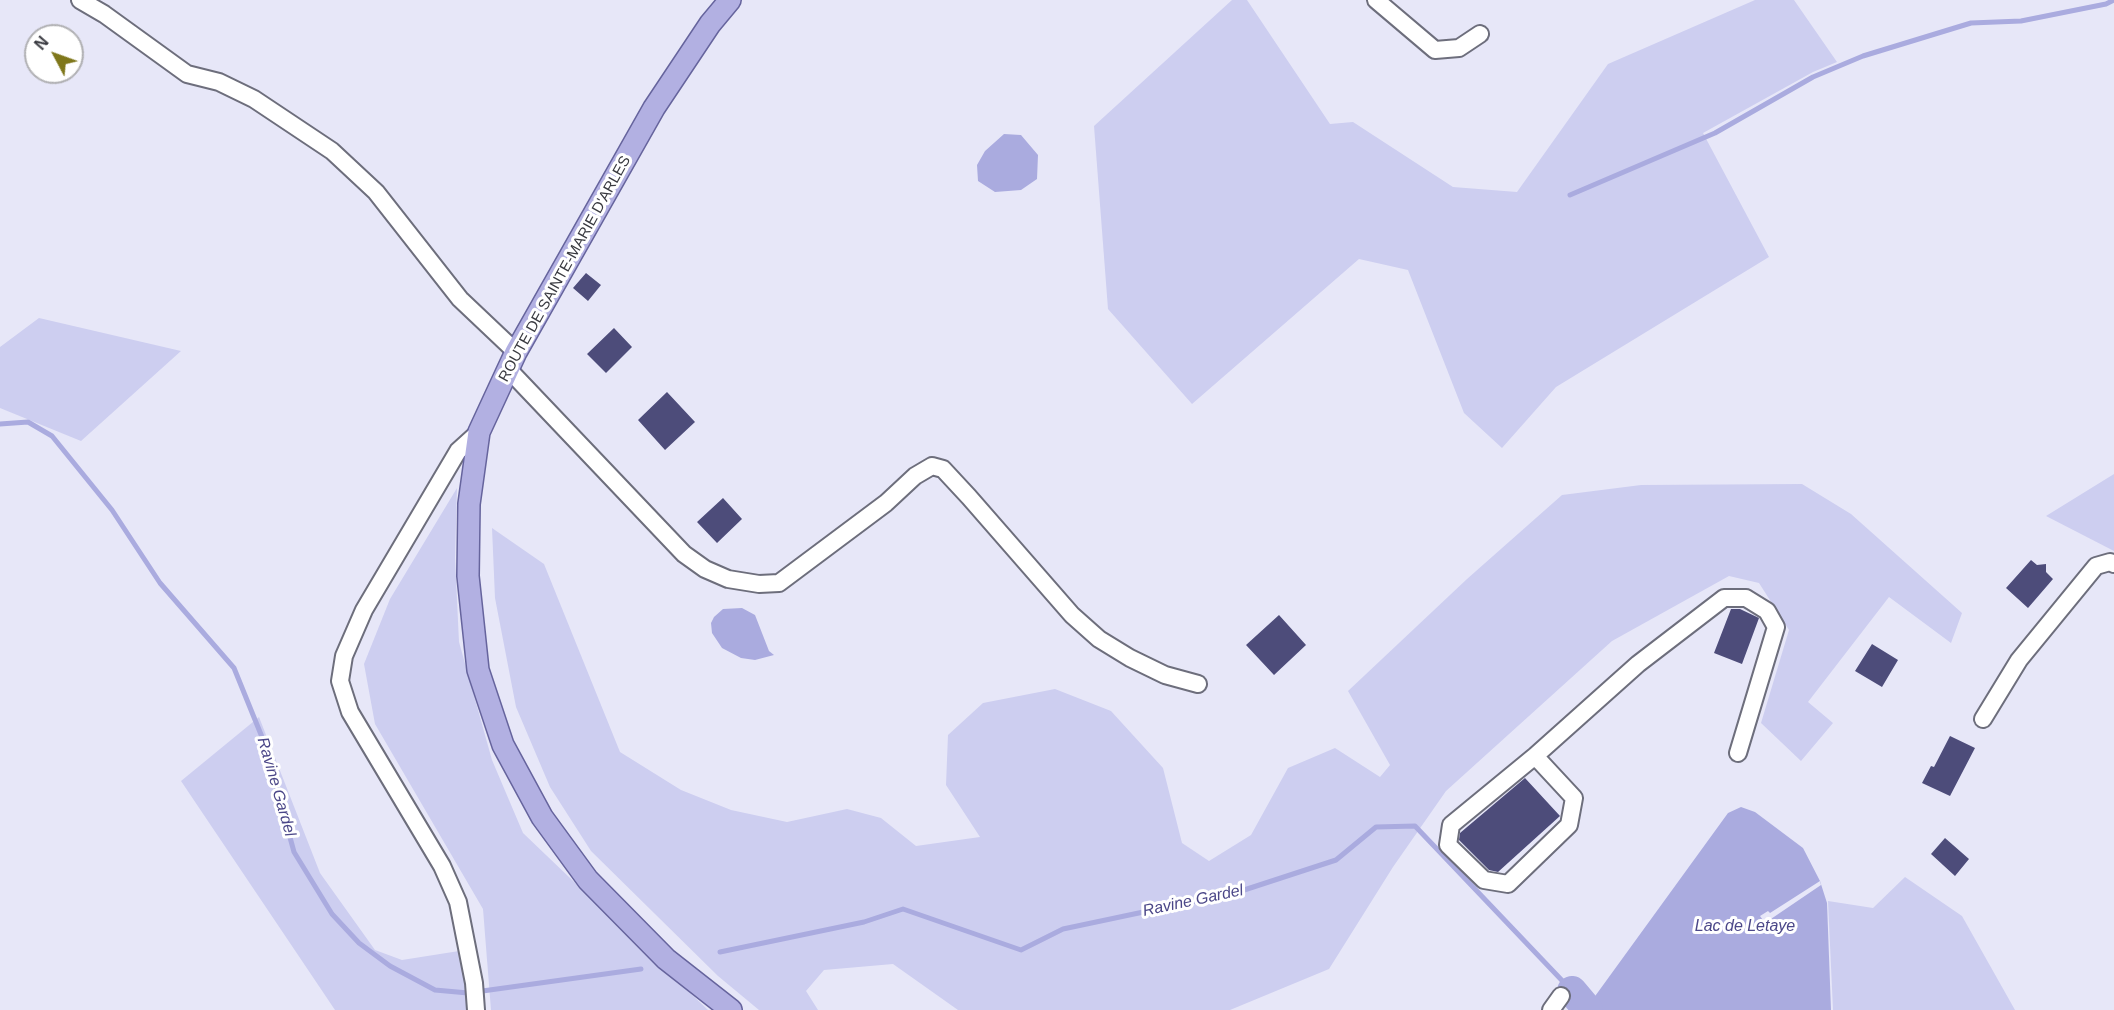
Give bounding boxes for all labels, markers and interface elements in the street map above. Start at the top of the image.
north arrow [24,24,84,84]
text: N [31,33,52,53]
street label: ROUTE DE SAINTE-MARIE D'ARLES [495,153,635,385]
water label: Ravine Gardel [253,735,299,839]
water label: Ravine Gardel [1141,881,1245,921]
water label: Lac de Letaye [1695,917,1795,937]

